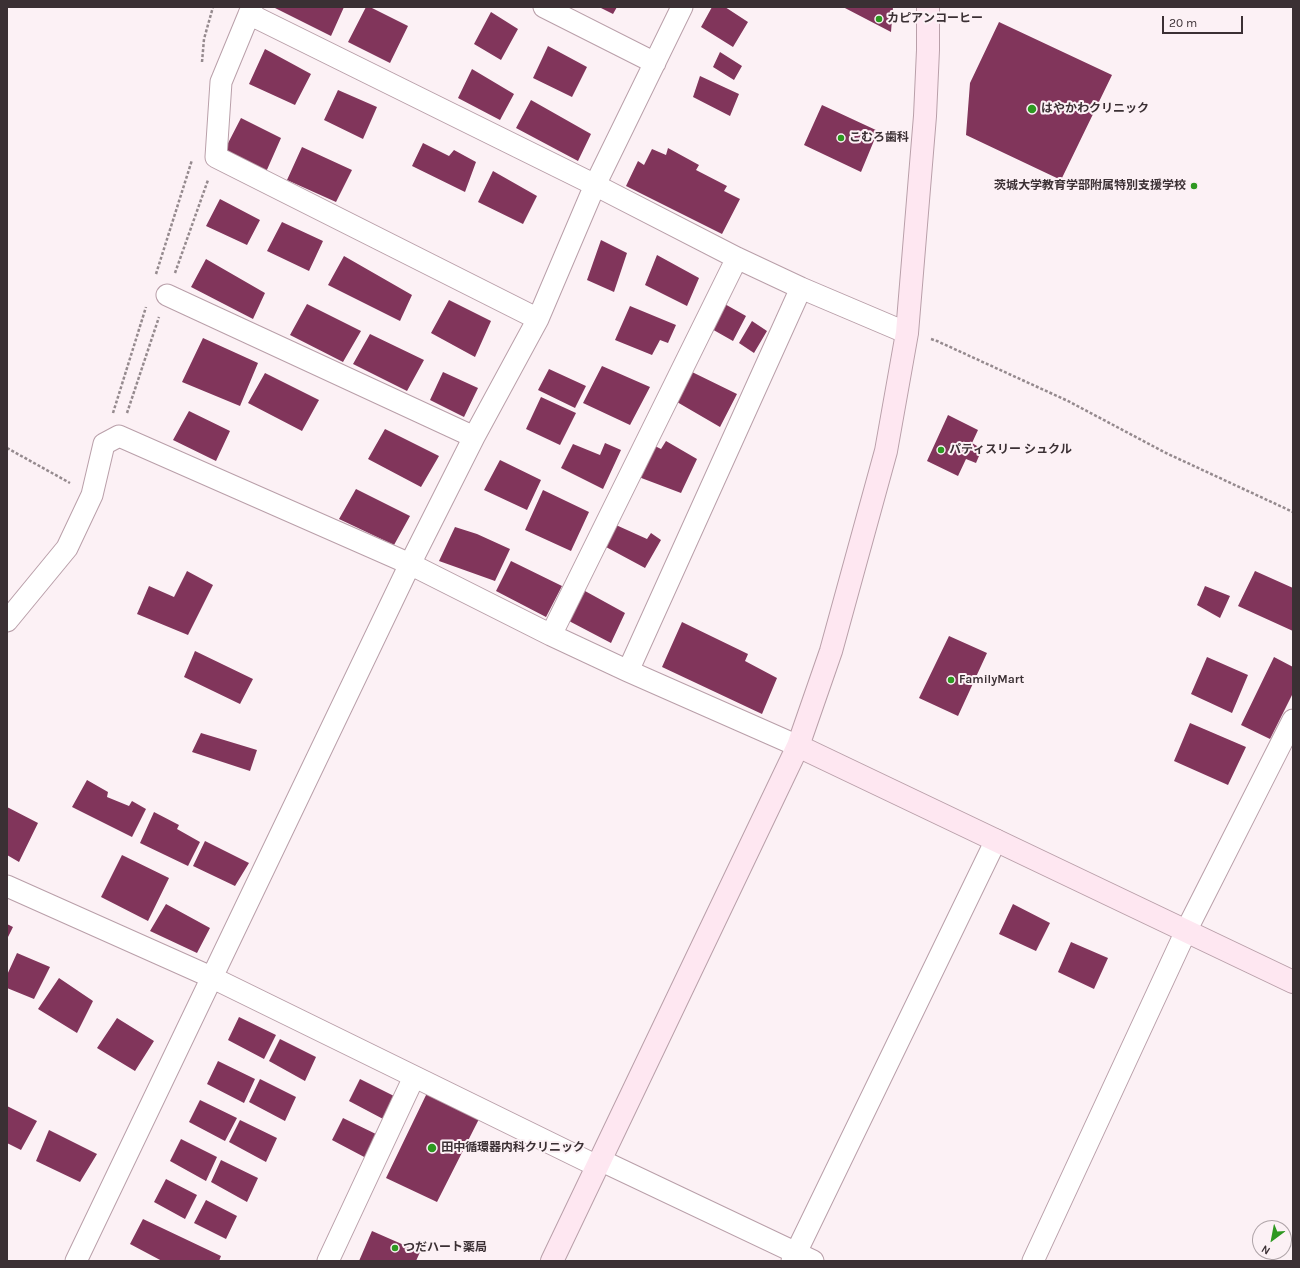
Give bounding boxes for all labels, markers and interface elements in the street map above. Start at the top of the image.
scale bar [1164,8,1245,34]
place label: カピアンコーヒー [887,12,983,26]
marker: カピアンコーヒー [874,14,884,24]
text: 20 m [1169,16,1197,30]
place label: はやかわクリニック [1041,102,1149,116]
marker: はやかわクリニック [1026,103,1038,115]
place label: こむろ歯科 [849,131,909,145]
marker: こむろ歯科 [836,133,846,143]
place label: 茨城大学教育学部附属特別支援学校 [994,179,1186,193]
marker: 茨城大学教育学部附属特別支援学校 [1189,181,1199,191]
place label: パティスリー シュクル [949,443,1072,457]
marker: パティスリー シュクル [936,445,946,455]
place label: FamilyMart [959,673,1024,687]
marker: FamilyMart [946,675,956,685]
place label: 田中循環器内科クリニック [441,1141,585,1155]
marker: 田中循環器内科クリニック [426,1142,438,1154]
north arrow [1252,1220,1292,1260]
place label: つだハート薬局 [403,1241,487,1255]
text: N [1259,1242,1273,1257]
marker: つだハート薬局 [390,1243,400,1253]

